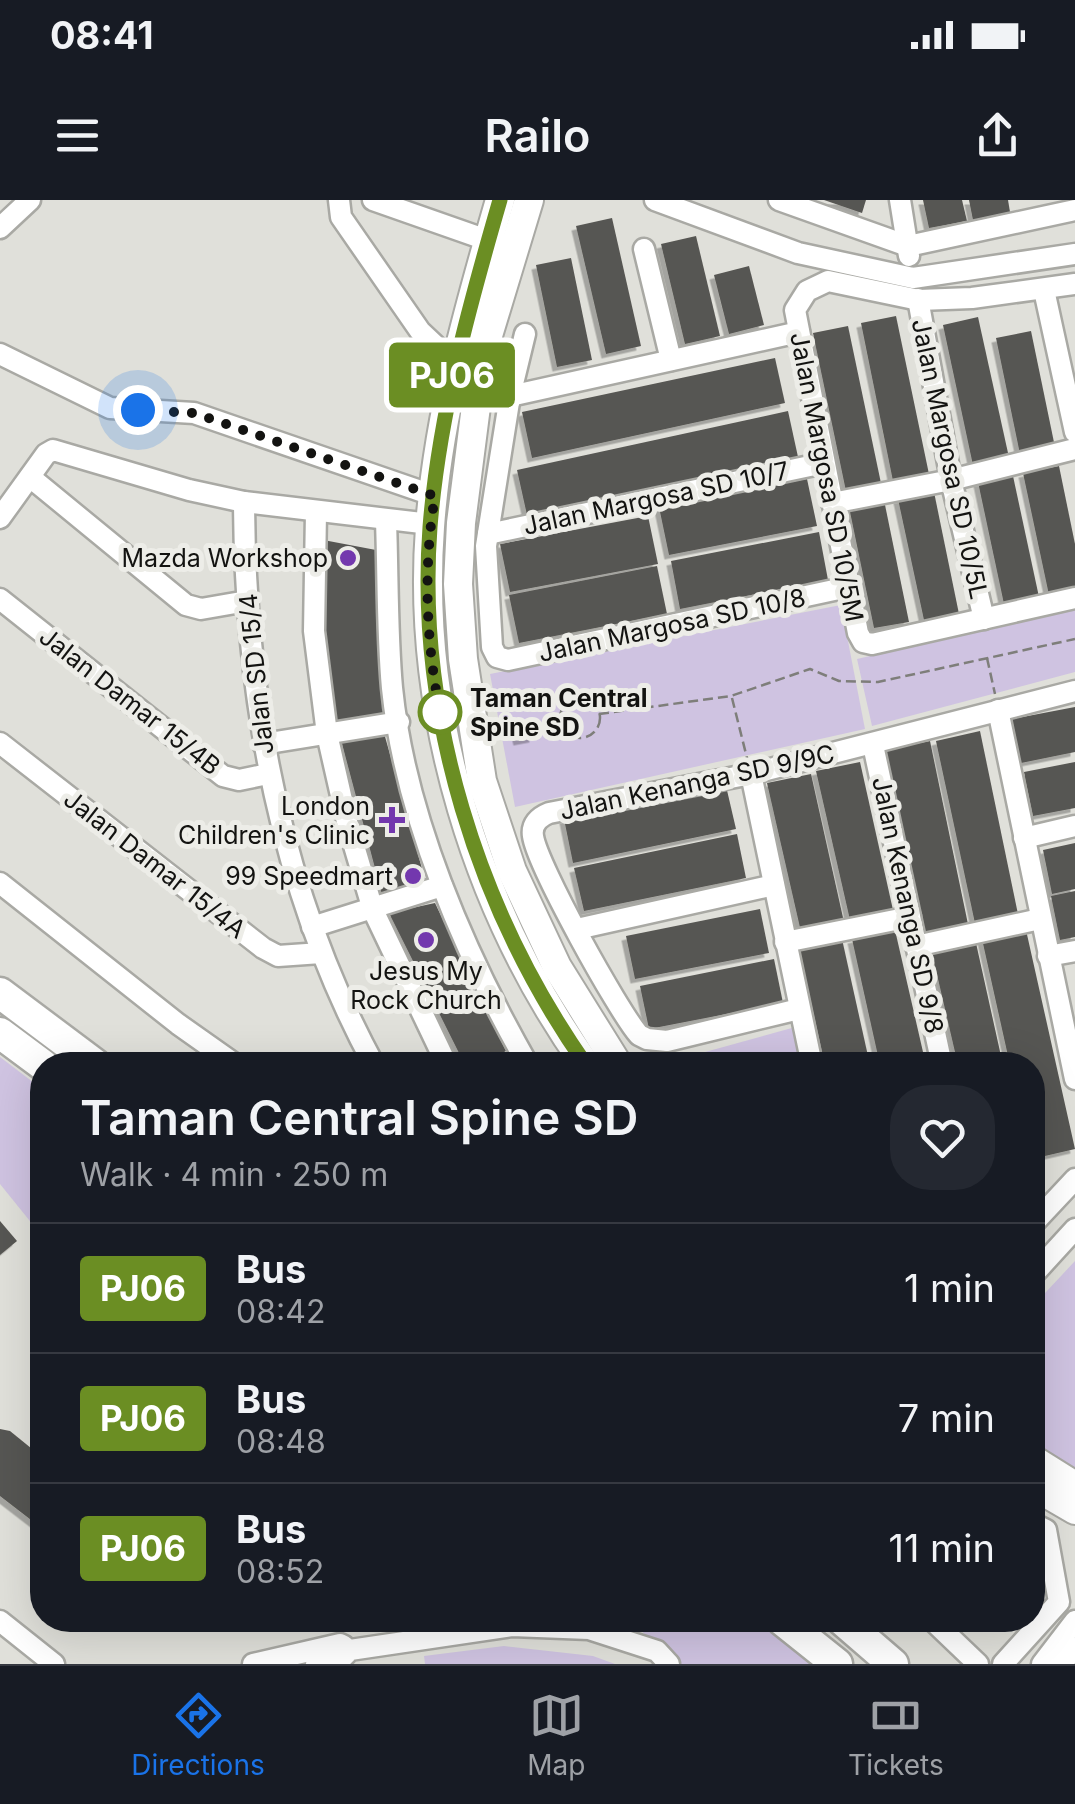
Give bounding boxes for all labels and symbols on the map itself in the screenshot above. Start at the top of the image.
street label: Jalan Margosa SD 10/5L [906,316,994,602]
street label: Jalan Margosa SD 10/5M [784,330,870,624]
line badge: PJ06 [382,342,522,408]
your location [113,385,163,435]
street label: Jalan Margosa SD 10/7 [521,455,791,541]
place label: Mazda Workshop [121,543,328,573]
marker: Mazda Workshop [337,547,359,569]
street label: Jalan Margosa SD 10/8 [536,582,808,668]
street label: Jalan SD 15/4 [233,592,279,756]
street label: Jalan Damar 15/4B [33,621,227,781]
place label: Taman Central Spine SD [470,683,647,742]
marker: Taman Central Spine SD [419,691,461,733]
street label: Jalan Kenanga SD 9/9C [557,738,837,826]
street label: Jalan Kenanga SD 9/8 [866,774,950,1036]
street label: Jalan Damar 15/4A [58,784,252,944]
place label: London Children's Clinic [178,791,370,850]
marker: London Children's Clinic [379,807,405,833]
place label: 99 Speedmart [225,861,393,891]
marker: 99 Speedmart [402,865,424,887]
marker: Jesus My Rock Church [415,929,437,951]
place label: Jesus My Rock Church [350,956,502,1015]

